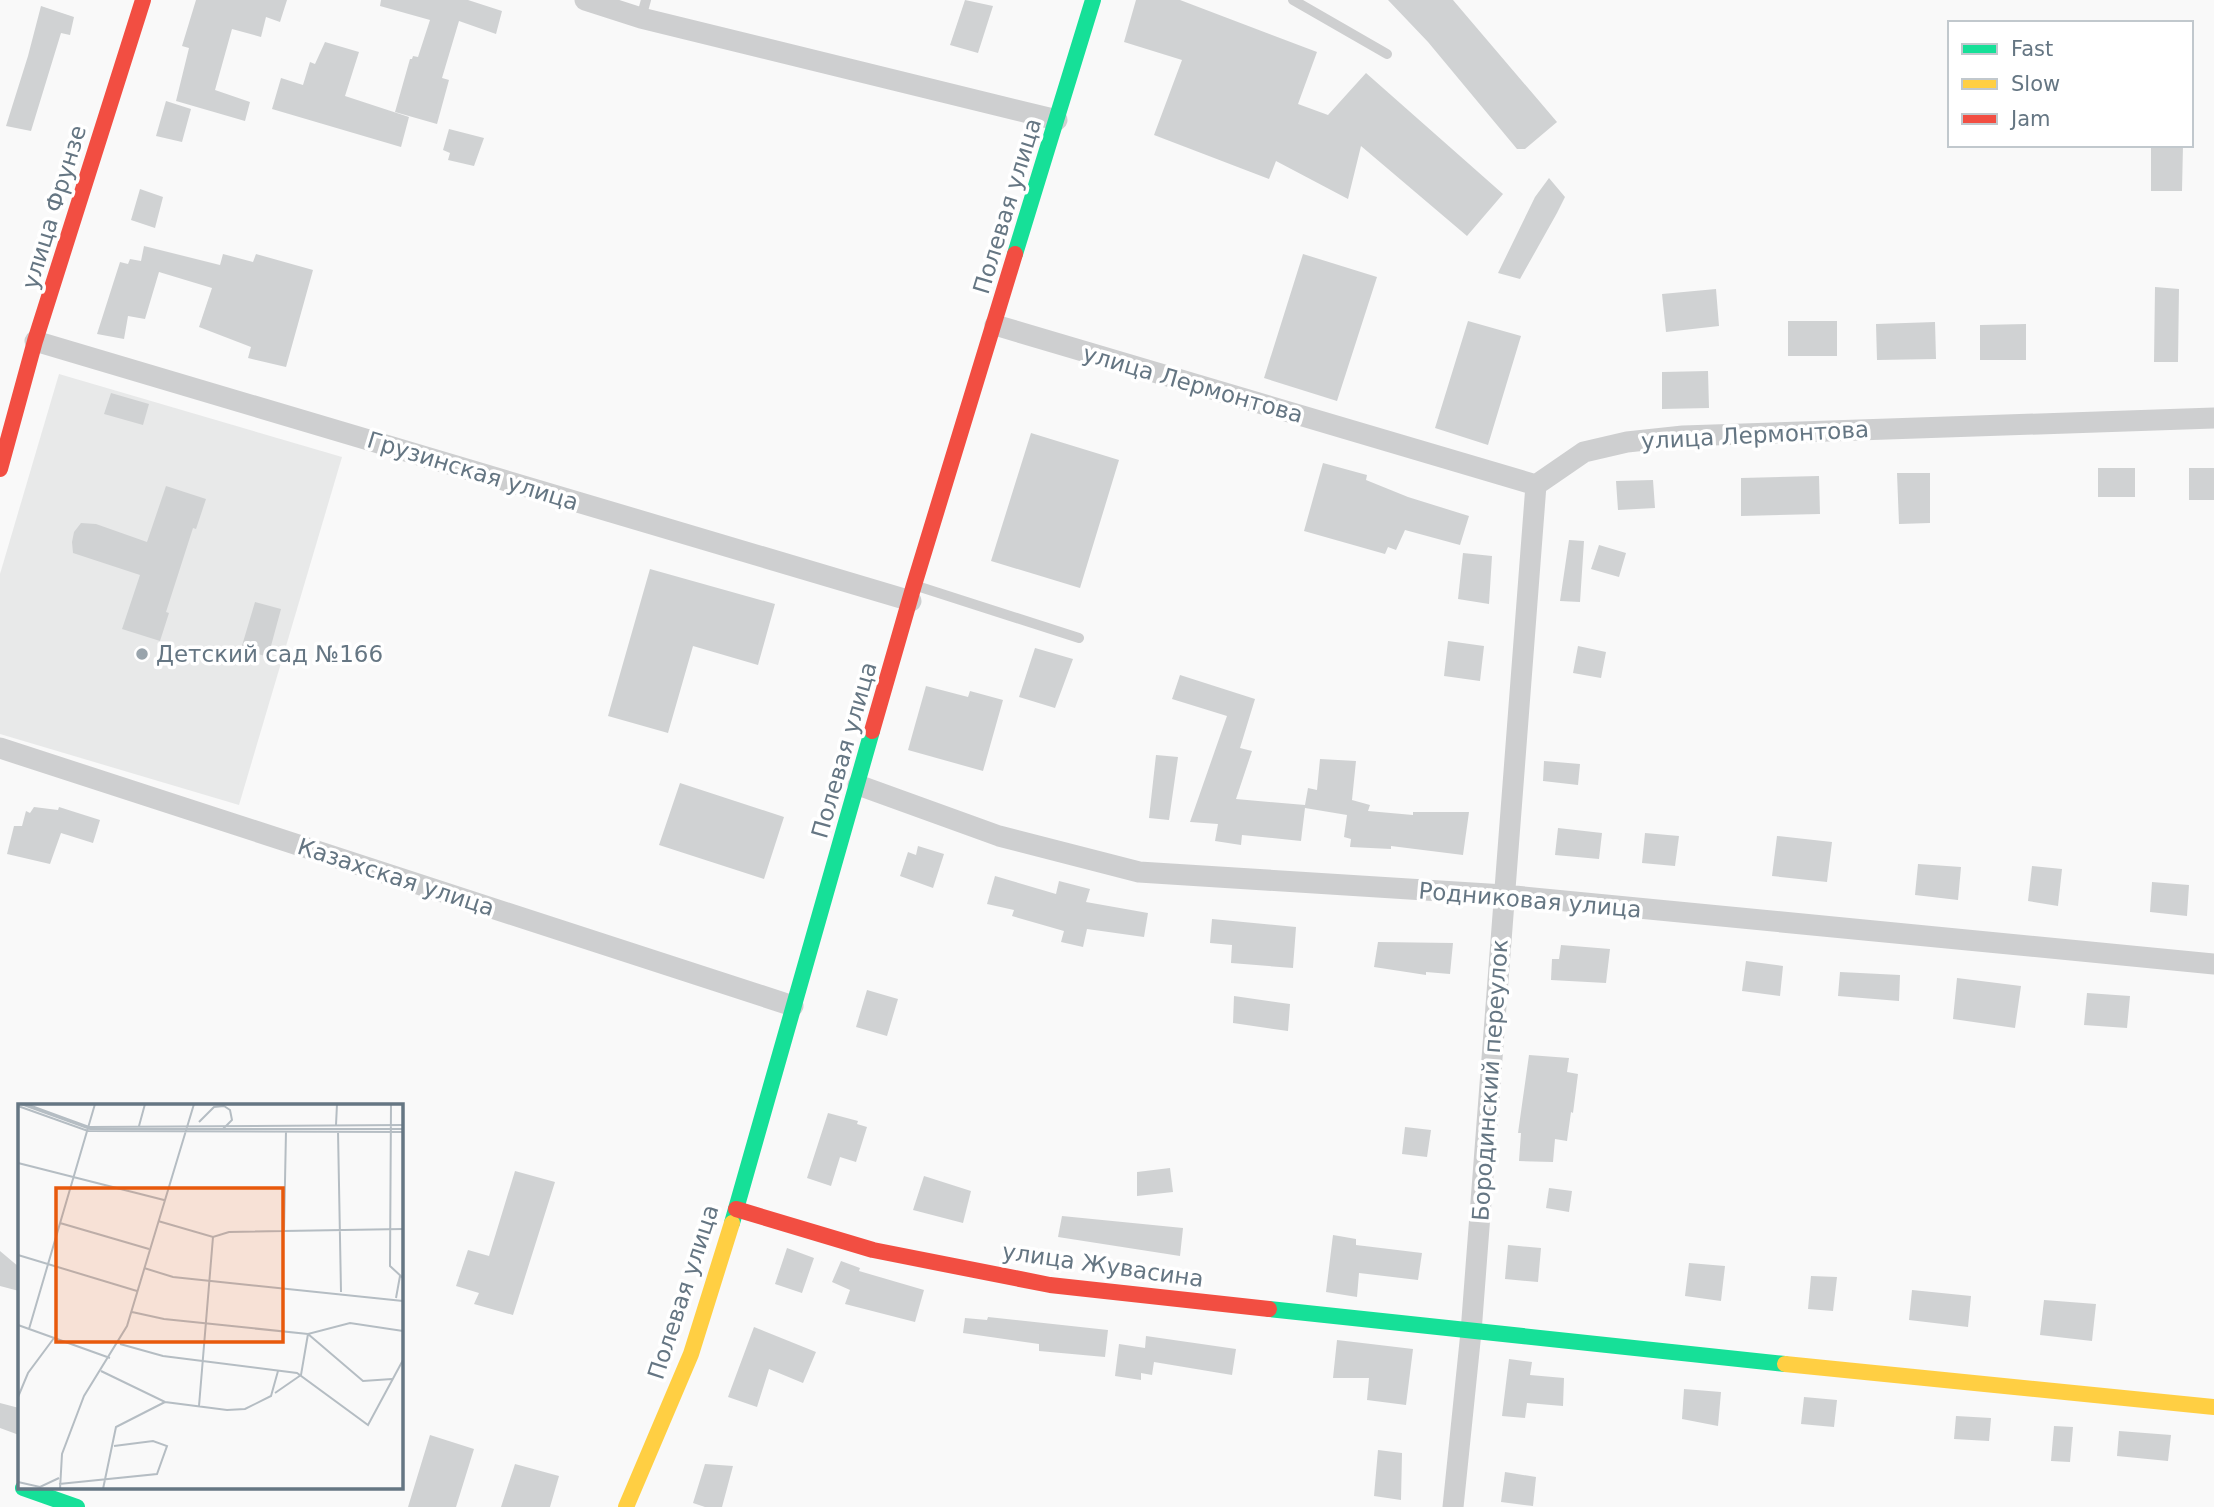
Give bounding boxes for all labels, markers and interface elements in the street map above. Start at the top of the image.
legend [1948,21,2193,147]
text: Fast [2011,37,2053,61]
text: Slow [2011,72,2060,96]
text: Jam [2009,107,2051,131]
street label: Полевая улица [968,115,1046,297]
street label: улица Фрунзе [17,122,91,292]
street label: улица Лермонтова [1080,340,1306,428]
street label: улица Лермонтова [1640,416,1870,454]
street label: Грузинская улица [364,427,582,515]
place label: Детский сад №166 [156,641,383,667]
marker: Детский сад №166 [134,646,150,662]
street label: Полевая улица [806,659,882,841]
street label: Казахская улица [294,833,498,921]
street label: Родниковая улица [1417,877,1643,923]
street label: Бородинский переулок [1467,938,1513,1222]
inset map [18,1104,402,1490]
street label: Полевая улица [643,1201,723,1383]
street label: улица Жувасина [1001,1238,1205,1292]

